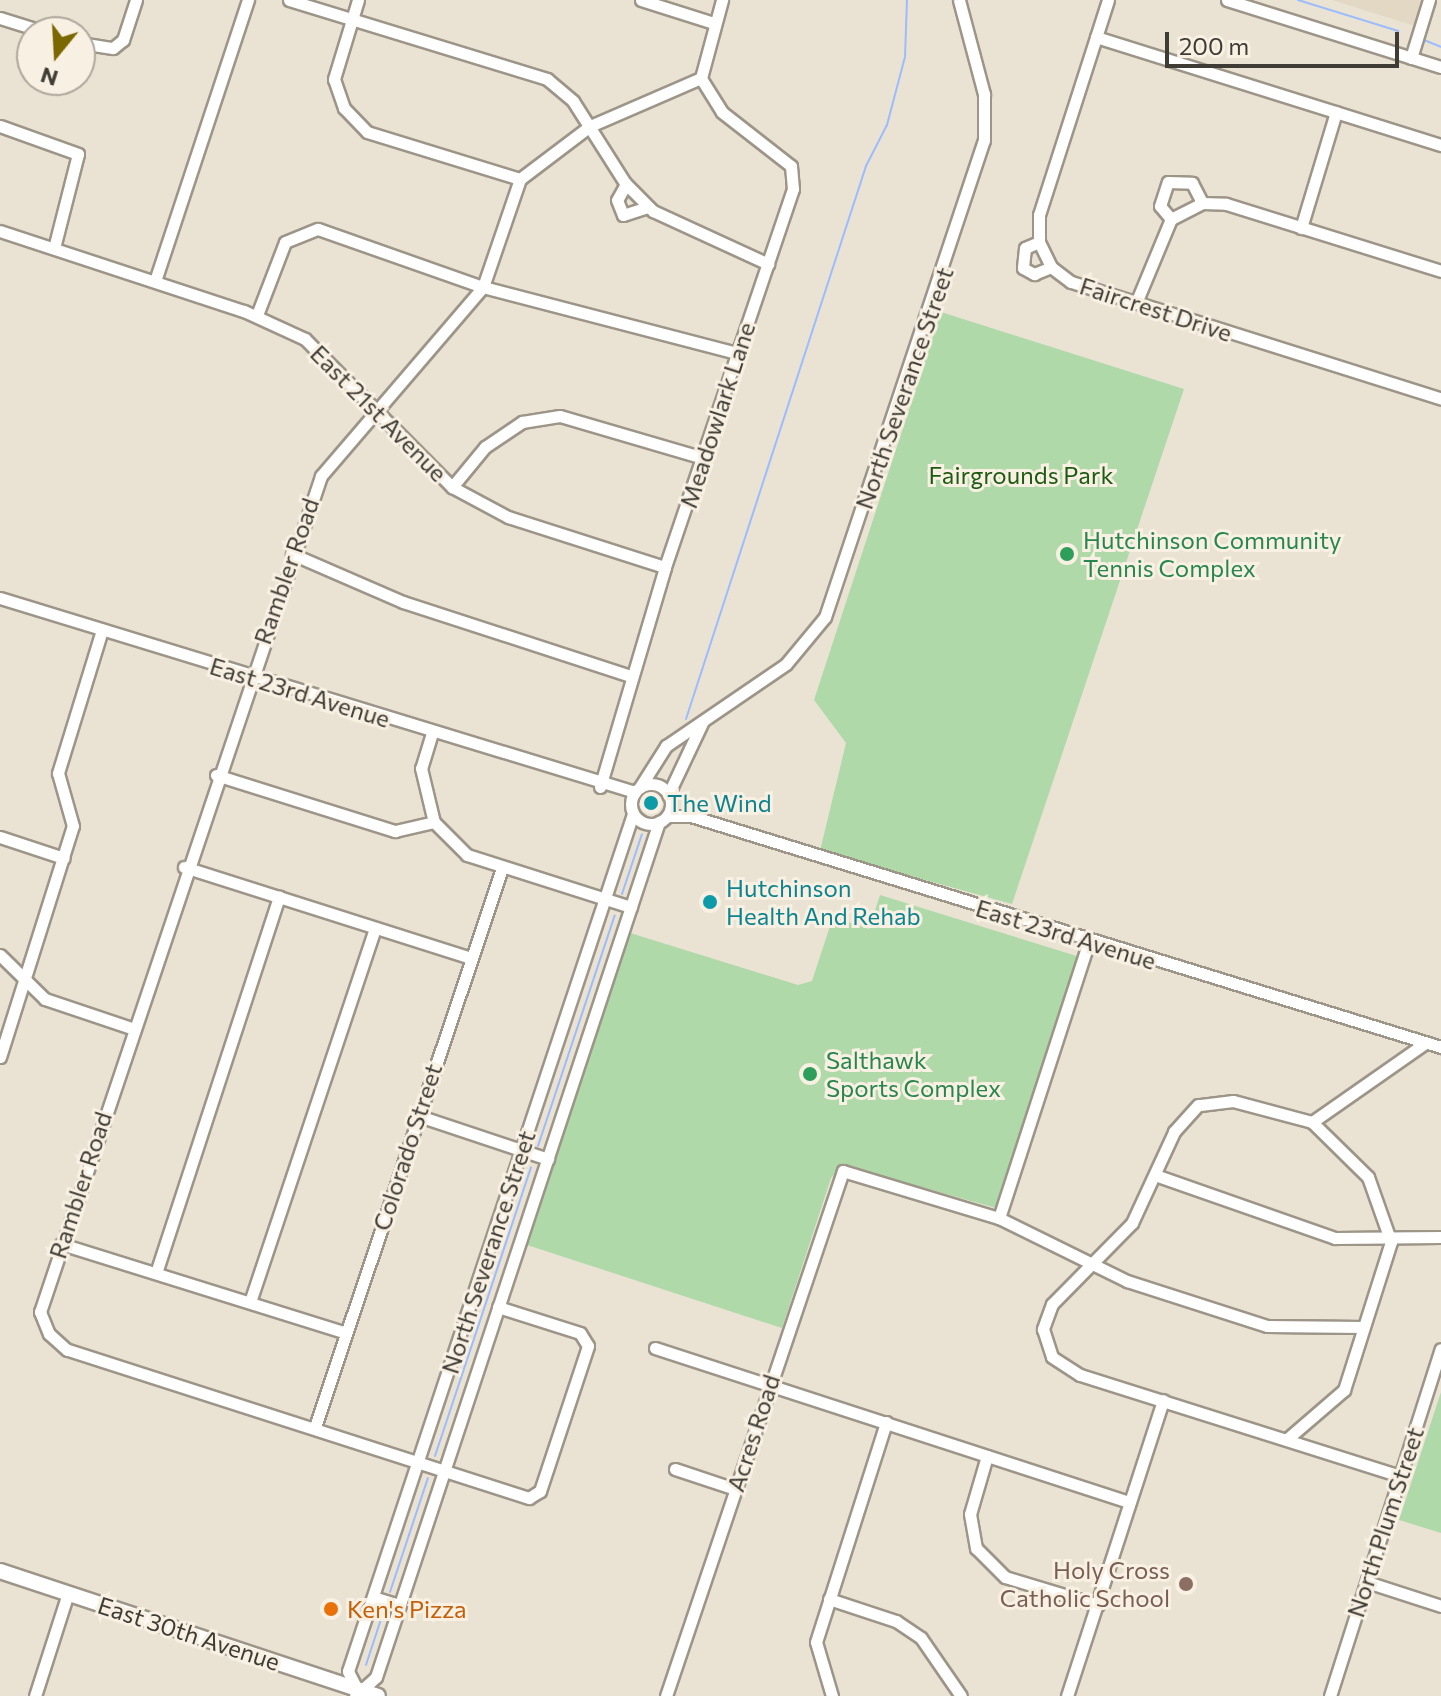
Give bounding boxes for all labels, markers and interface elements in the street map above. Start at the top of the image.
north arrow [16,16,96,96]
scale bar [1169,16,1403,66]
text: 200 m [1179,31,1249,60]
text: N [37,62,61,93]
street label: North Severance Street [849,263,959,513]
street label: Faircrest Drive [1076,271,1236,347]
street label: Meadowlark Lane [673,318,761,512]
street label: East 21st Avenue [305,339,453,487]
park label: Fairgrounds Park [929,461,1113,489]
street label: Rambler Road [248,494,324,648]
place label: Hutchinson Community Tennis Complex [1083,526,1341,582]
marker: Hutchinson Community Tennis Complex [1058,545,1076,563]
street label: East 23rd Avenue [207,651,393,733]
place label: The Wind [667,789,772,817]
marker: The Wind [642,794,660,812]
place label: Hutchinson Health And Rehab [726,874,921,930]
marker: Hutchinson Health And Rehab [701,893,719,911]
street label: East 23rd Avenue [973,893,1159,975]
place label: Salthawk Sports Complex [826,1046,1001,1102]
street label: Colorado Street [366,1060,448,1234]
marker: Salthawk Sports Complex [801,1065,819,1083]
street label: Rambler Road [43,1108,117,1262]
street label: North Severance Street [435,1127,541,1377]
street label: Acres Road [721,1371,785,1495]
street label: North Plum Street [1341,1423,1429,1621]
place label: Holy Cross Catholic School [1000,1556,1170,1612]
marker: Holy Cross Catholic School [1177,1575,1195,1593]
street label: East 30th Avenue [94,1590,284,1676]
place label: Ken's Pizza [347,1595,467,1623]
marker: Ken's Pizza [322,1600,340,1618]

